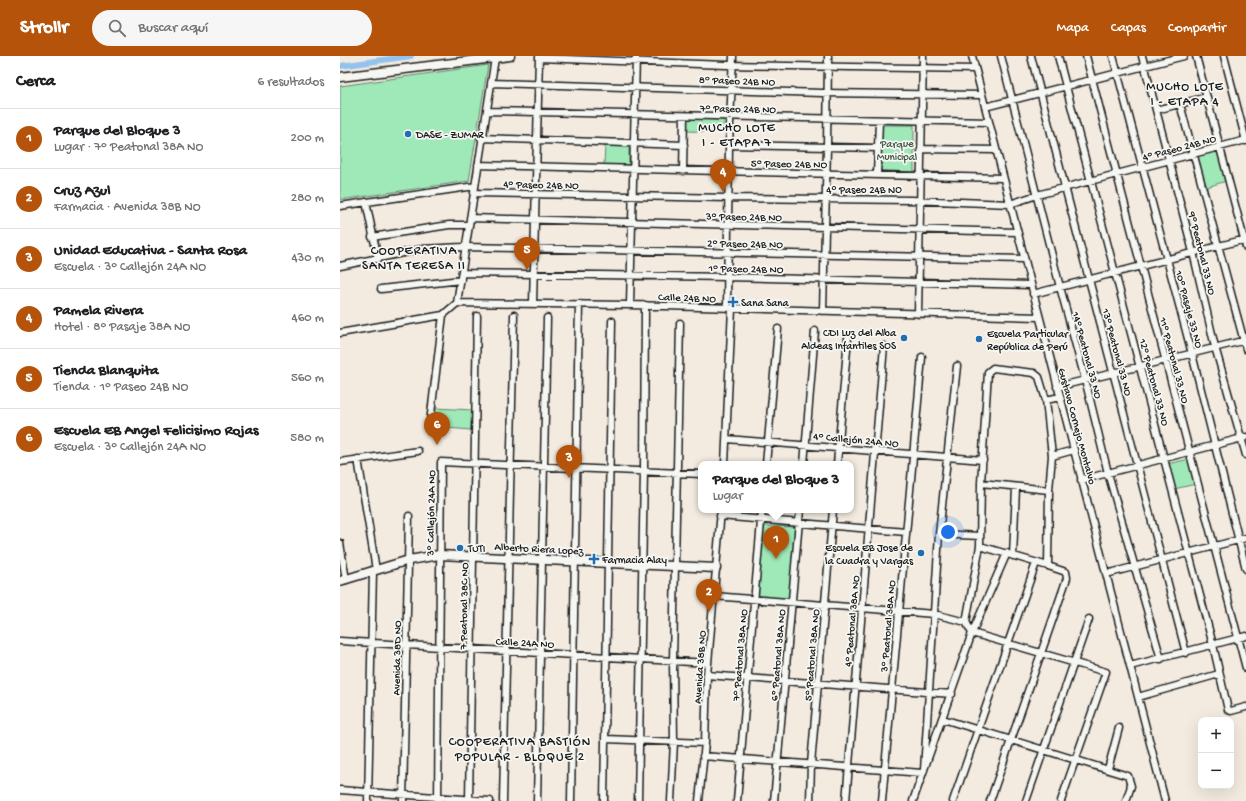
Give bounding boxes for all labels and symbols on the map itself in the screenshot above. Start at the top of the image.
street label: 8° Paseo 24B NO [699,75,776,89]
district label: MUCHO LOTE I - ETAPA 4 [1146,80,1224,110]
street label: 7° Paseo 24B NO [699,103,777,117]
district label: MUCHO LOTE I - ETAPA 7 [698,121,776,151]
marker: DASE - ZUMAR [403,129,413,139]
place label: DASE - ZUMAR [415,130,485,142]
street label: 4° Paseo 24B NO [1141,133,1218,165]
park label: Parque Municipal [877,139,918,164]
street label: 5° Paseo 24B NO [751,158,828,172]
pin: 4 [710,159,736,192]
street label: 4° Paseo 24B NO [503,179,579,193]
street label: 4° Paseo 24B NO [826,185,902,197]
street label: 9° Peatonal 33 NO [1185,210,1217,297]
street label: 3° Paseo 24B NO [705,211,782,225]
pin: 5 [514,237,540,270]
street label: 2° Paseo 24B NO [707,238,783,252]
district label: COOPERATIVA SANTA TERESA II [362,244,466,274]
street label: 1° Paseo 24B NO [707,263,784,277]
street label: 10° Pasaje 33 NO [1172,268,1204,350]
street label: Calle 24B NO [658,292,716,306]
marker: Sana Sana [728,297,738,307]
place label: Sana Sana [741,298,790,310]
street label: 13° Peatonal 33 NO [1098,307,1134,398]
street label: 14° Peatonal 33 NO [1068,310,1104,401]
street label: 11° Peatonal 33 NO [1156,315,1190,405]
place label: CDI Luz del Alba Aldeas Infantiles SOS [801,328,897,353]
place label: Escuela Particular República de Perú [987,329,1069,354]
marker: CDI Luz del Alba Aldeas Infantiles SOS [899,333,909,343]
marker: Escuela Particular República de Perú [974,334,984,344]
street label: 12° Peatonal 33 NO [1135,337,1171,428]
street label: Gustavo Cornejo Montalvo [1055,367,1097,486]
pin: 6 [424,412,450,445]
street label: 4° Callejón 24A NO [813,431,899,451]
pin: 3 [556,445,582,478]
street label: 3° Callejón 24A NO [425,470,439,557]
your location [938,522,958,542]
pin: 1 [763,526,789,559]
street label: Alberto Riera Lopez [494,542,585,558]
marker: TUTI [455,543,465,553]
place label: Escuela EB Jose de la Cuadra y Vargas [825,543,914,568]
place label: TUTI [467,544,486,556]
marker: Escuela EB Jose de la Cuadra y Vargas [916,548,926,558]
marker: Farmacia Alay [589,554,599,564]
place label: Farmacia Alay [601,555,667,567]
street label: 7 Peatonal 38C NO [458,562,472,651]
street label: 4° Peatonal 38A NO [843,575,863,667]
pin: 2 [696,579,722,612]
street label: 3° Peatonal 38A NO [879,579,899,674]
street label: 7° Peatonal 38A NO [731,608,751,703]
street label: 6º Peatonal 38A NO [769,608,789,702]
street label: 5° Peatonal 38A NO [803,608,823,702]
street label: Avenida 38D NO [391,620,405,696]
street label: Avenida 38B NO [692,630,710,704]
street label: Calle 24A NO [495,636,555,652]
district label: COOPERATIVA BASTIÓN POPULAR - BLOQUE 2 [449,735,591,765]

